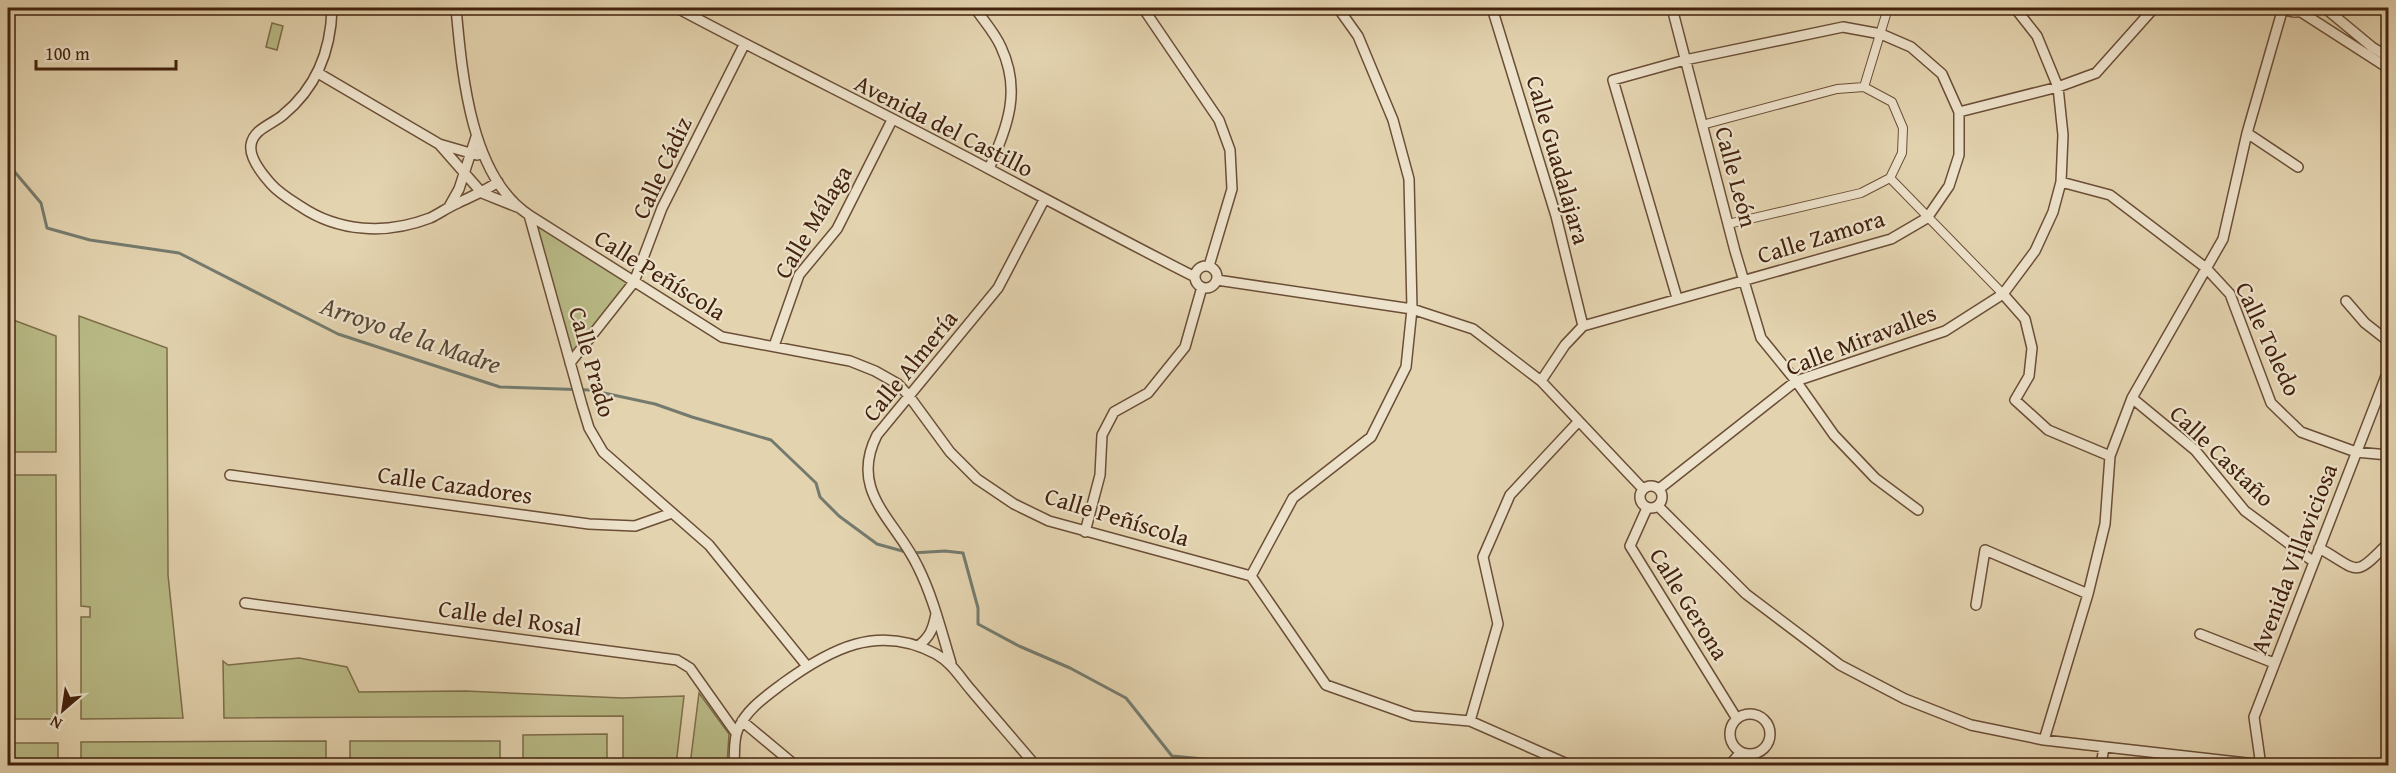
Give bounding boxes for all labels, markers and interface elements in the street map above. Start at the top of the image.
scale bar [36,33,176,71]
text: 100 m [45,40,90,67]
street label: Avenida del Castillo [849,65,1040,186]
street label: Calle Guadalajara [1518,71,1599,249]
street label: Calle Cádiz [623,111,700,225]
street label: Calle León [1706,123,1767,232]
street label: Calle Málaga [765,158,861,285]
street label: Calle Zamora [1753,200,1889,272]
street label: Calle Peñíscola [588,220,733,329]
street label: Calle Toledo [2227,276,2310,402]
water label: Arroyo de la Madre [315,285,507,384]
street label: Calle Miravalles [1781,295,1941,384]
street label: Calle Almería [854,302,966,429]
street label: Calle Prado [560,303,625,421]
street label: Calle Castaño [2162,397,2283,515]
street label: Calle Cazadores [375,456,535,513]
street label: Avenida Villaviciosa [2241,458,2346,659]
street label: Calle Peñíscola [1041,478,1194,555]
street label: Calle Gerona [1641,541,1738,667]
street label: Calle del Rosal [436,590,584,645]
north arrow [33,680,93,740]
text: N [45,710,66,736]

